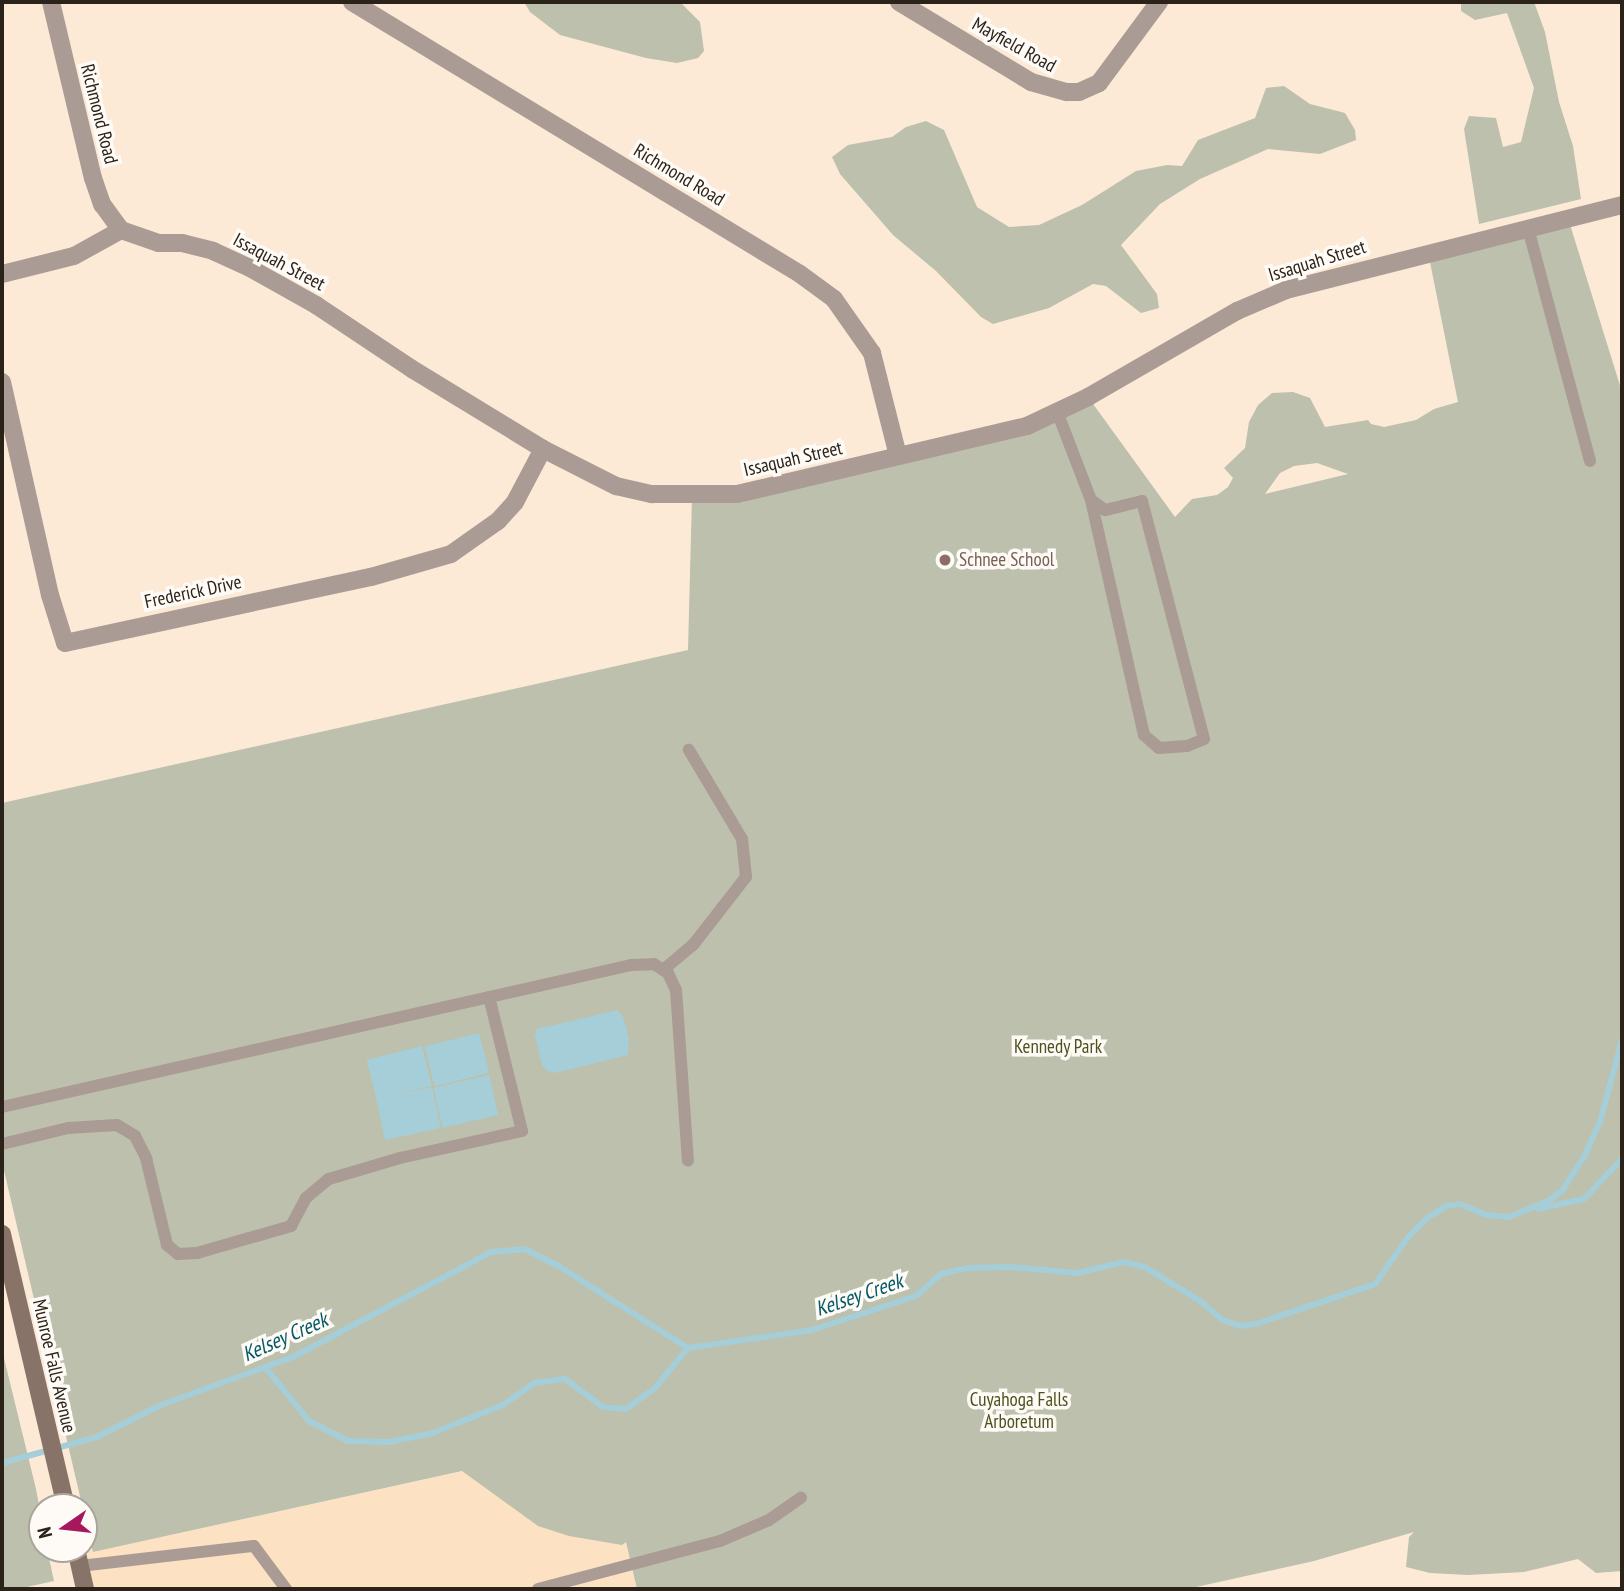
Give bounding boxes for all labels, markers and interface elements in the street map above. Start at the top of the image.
street label: Mayfield Road [968,13,1060,77]
street label: Richmond Road [76,62,122,166]
street label: Richmond Road [629,139,729,211]
street label: Issaquah Street [229,228,329,296]
street label: Issaquah Street [1266,235,1368,287]
street label: Issaquah Street [741,437,845,481]
place label: Schnee School [959,549,1054,571]
marker: Schnee School [937,552,953,568]
street label: Frederick Drive [142,571,244,613]
park label: Kennedy Park [1014,1036,1102,1058]
water label: Kelsey Creek [812,1268,906,1322]
street label: Munroe Falls Avenue [28,1297,80,1435]
water label: Kelsey Creek [238,1307,332,1367]
park label: Cuyahoga Falls Arboretum [970,1389,1068,1433]
north arrow [28,1493,98,1563]
text: N [32,1525,57,1540]

